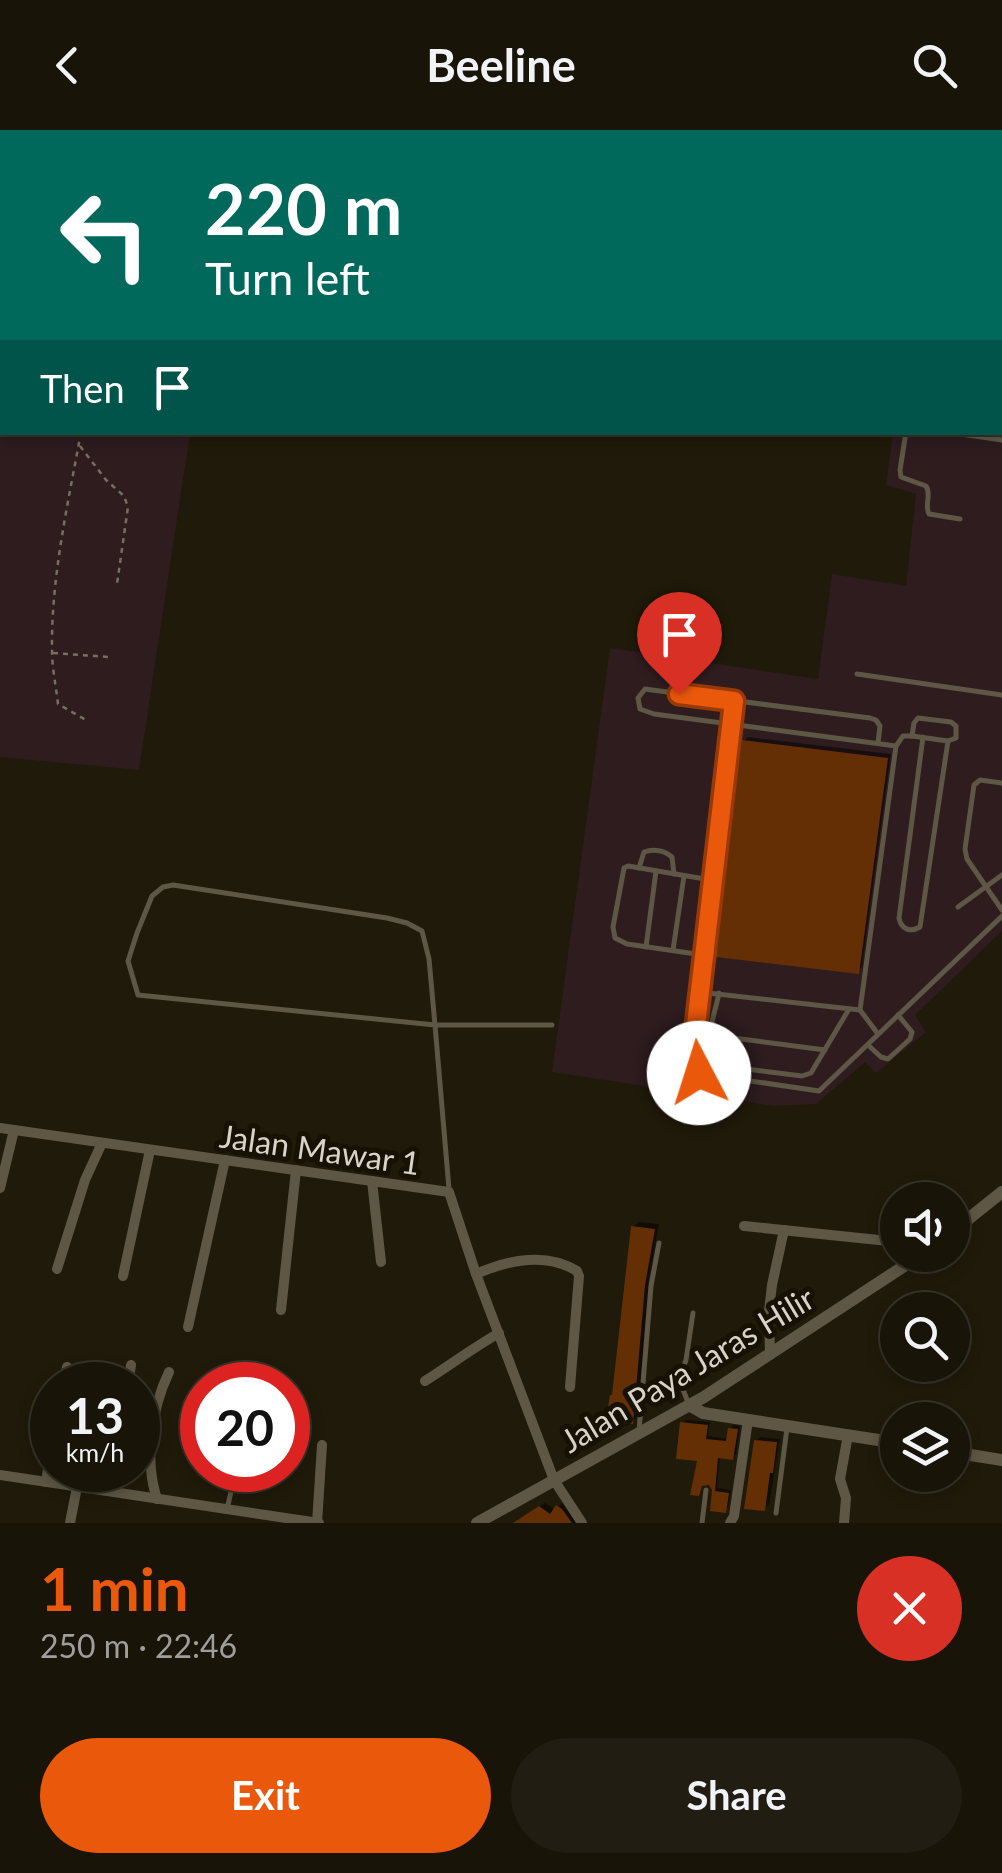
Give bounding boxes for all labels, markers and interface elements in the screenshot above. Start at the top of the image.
icon: back [40,38,95,93]
text: Beeline [426,38,576,92]
icon: search [907,38,962,93]
text: 220 m [205,166,402,250]
icon: left [40,170,170,300]
text: Turn left [205,251,370,305]
icon: arrive [145,360,200,415]
text: Then [40,365,125,411]
pin [637,592,722,695]
icon: arrive [652,607,707,662]
position arrow [647,1021,751,1125]
street label: Jalan Mawar 1 [217,1116,423,1182]
map controls [880,1182,970,1492]
button: sound [880,1182,970,1272]
street label: Jalan Paya Jaras Hilir [553,1278,821,1460]
button: search [880,1292,970,1382]
speed limit sign: 20 [180,1362,310,1492]
text: 13 [66,1385,124,1445]
button: layers [880,1402,970,1492]
text: km/h [66,1437,124,1467]
text: 1 min [40,1552,189,1624]
button: close [857,1556,962,1661]
text: 250 m · 22:46 [40,1626,237,1665]
button: Exit [40,1738,491,1853]
button: Share [511,1738,962,1853]

